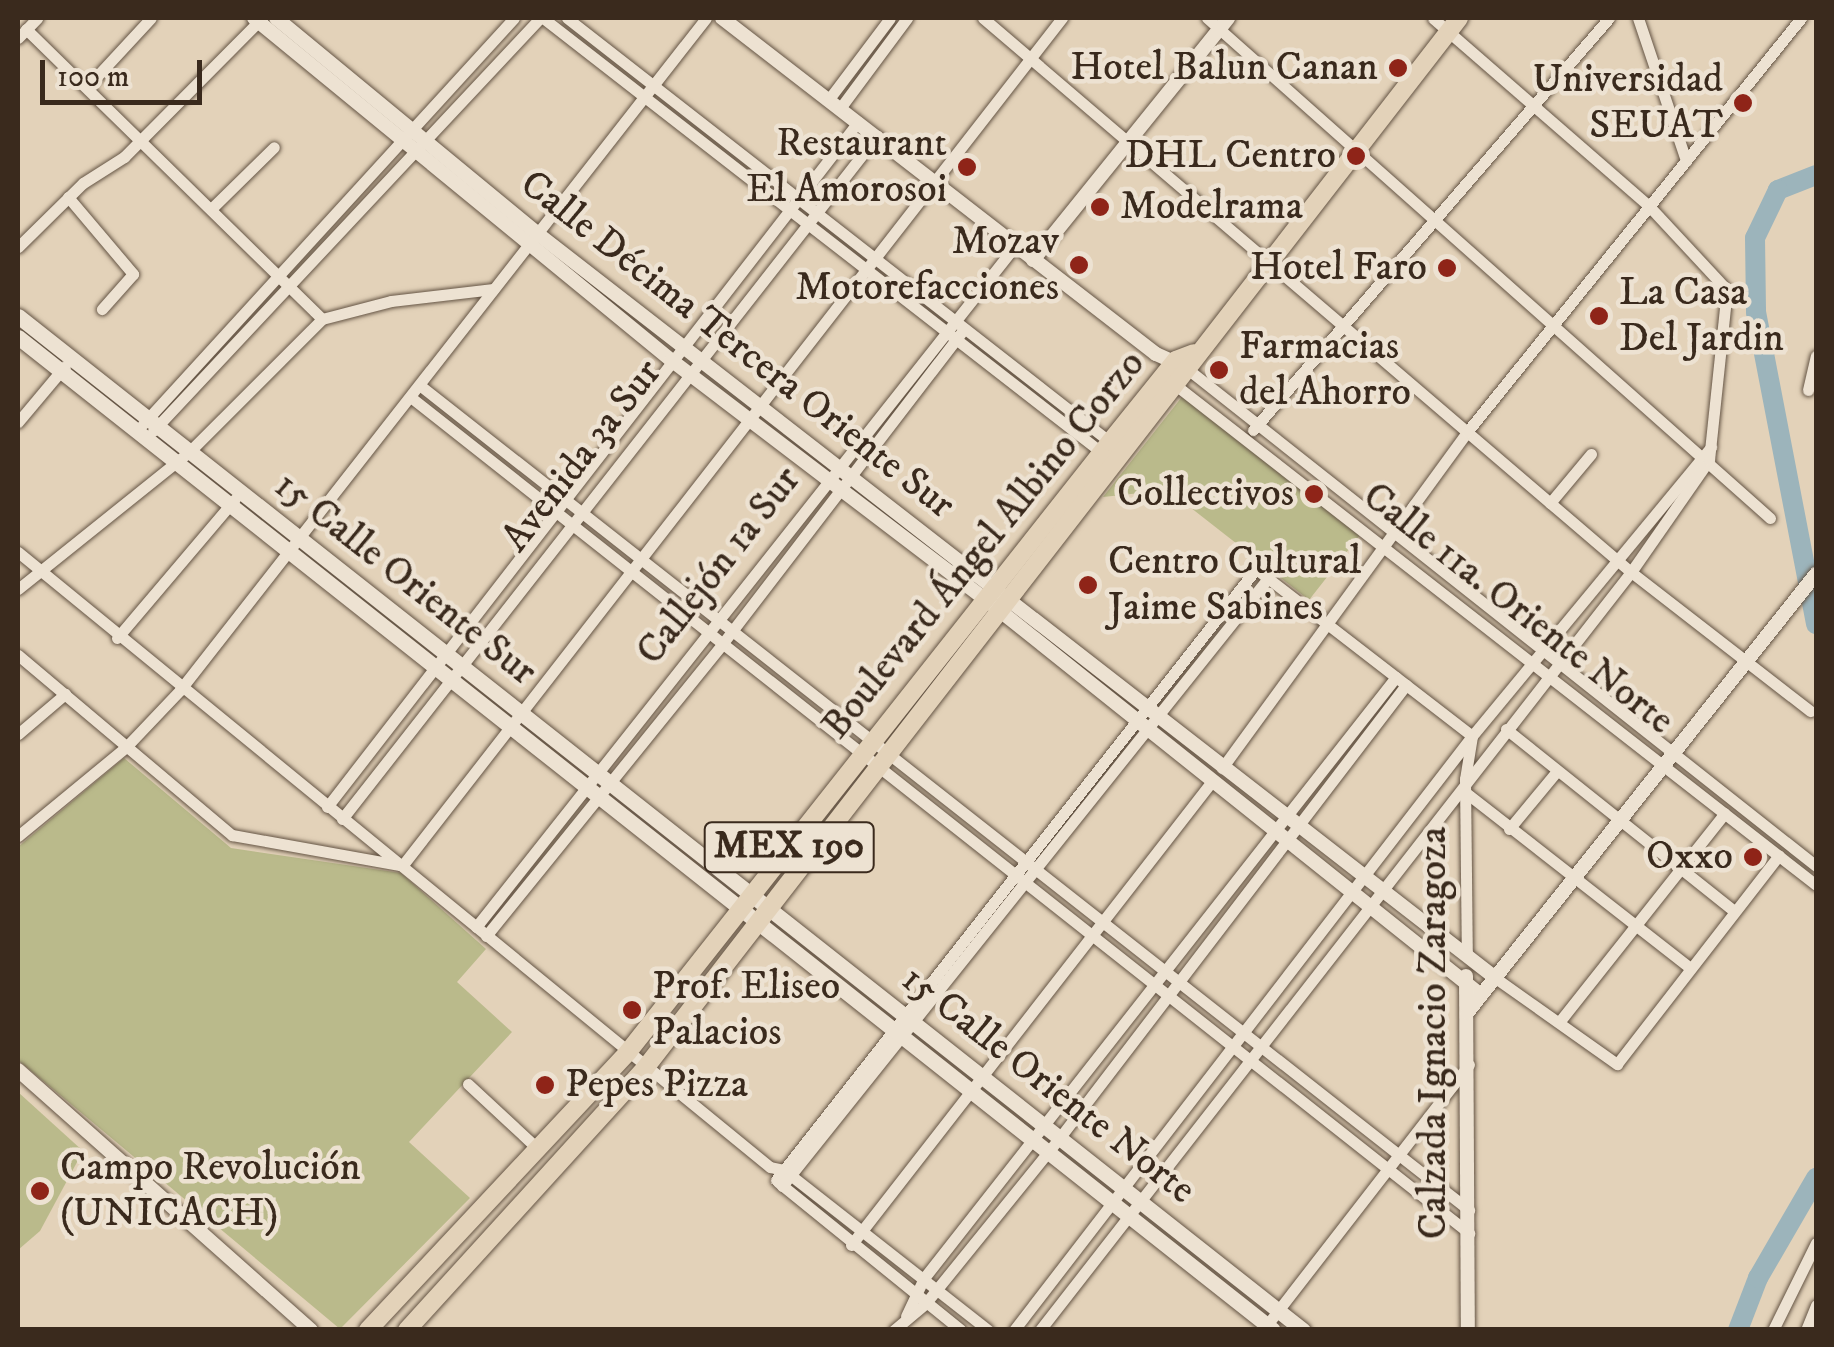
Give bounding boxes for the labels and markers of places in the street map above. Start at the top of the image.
place label: Hotel Balun Canan [1070,44,1378,92]
place label: Universidad SEUAT [1532,56,1723,150]
marker: Hotel Balun Canan [1387,57,1409,79]
marker: Universidad SEUAT [1732,92,1754,114]
place label: Restaurant El Amorosoi [746,120,947,214]
place label: DHL Centro [1125,132,1336,180]
marker: DHL Centro [1345,145,1367,167]
marker: Restaurant El Amorosoi [956,156,978,178]
place label: Modelrama [1120,183,1303,231]
marker: Modelrama [1089,196,1111,218]
place label: Mozav Motorefacciones [795,218,1059,312]
place label: Hotel Faro [1250,244,1427,292]
marker: Mozav Motorefacciones [1068,254,1090,276]
marker: Hotel Faro [1436,257,1458,279]
place label: La Casa Del Jardin [1619,269,1784,363]
marker: La Casa Del Jardin [1588,305,1610,327]
place label: Farmacias del Ahorro [1239,323,1411,417]
marker: Farmacias del Ahorro [1208,359,1230,381]
place label: Collectivos [1117,470,1294,518]
marker: Collectivos [1303,483,1325,505]
place label: Centro Cultural Jaime Sabines [1108,538,1361,632]
marker: Centro Cultural Jaime Sabines [1077,574,1099,596]
place label: Oxxo [1646,833,1733,881]
marker: Oxxo [1742,846,1764,868]
place label: Prof. Eliseo Palacios [652,963,840,1057]
marker: Prof. Eliseo Palacios [621,999,643,1021]
place label: Pepes Pizza [565,1061,748,1109]
marker: Pepes Pizza [534,1074,556,1096]
place label: Campo Revolución (UNICACH) [60,1144,361,1238]
marker: Campo Revolución (UNICACH) [29,1180,51,1202]

